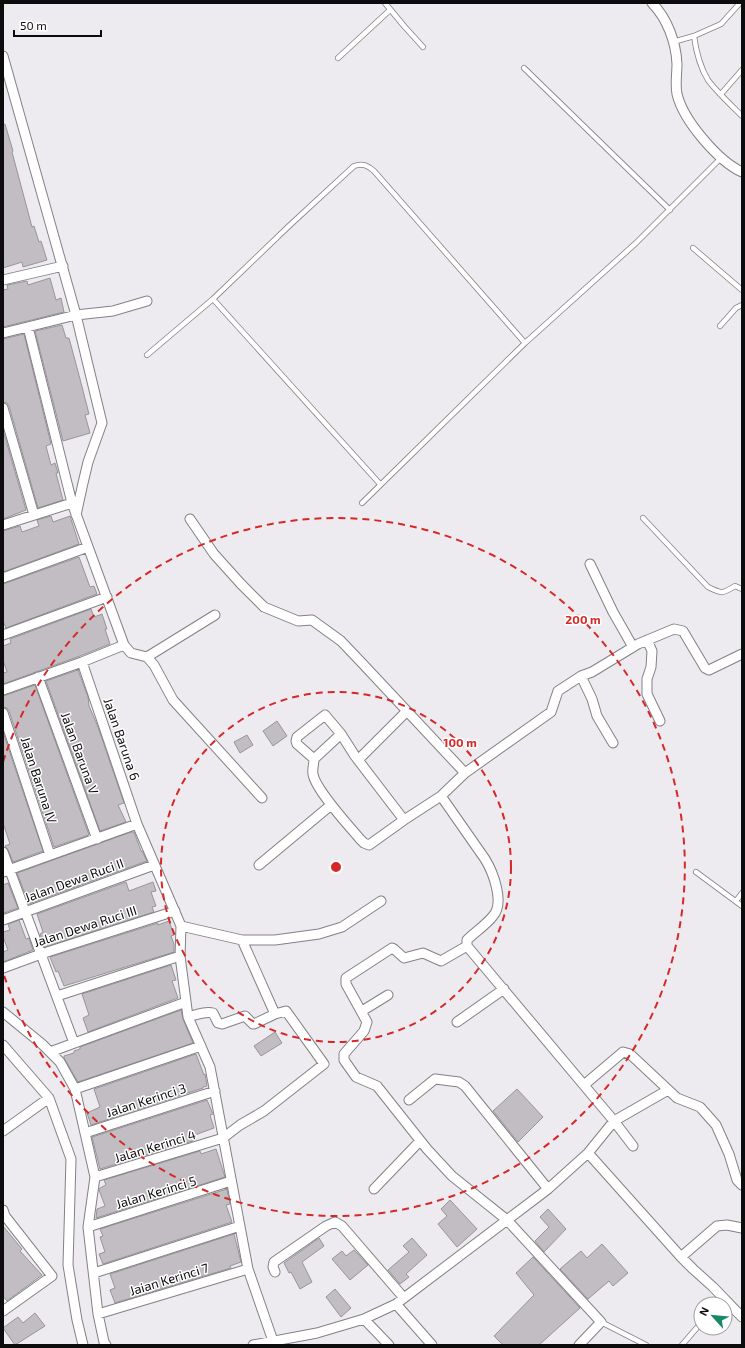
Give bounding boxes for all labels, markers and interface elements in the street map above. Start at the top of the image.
scale bar [14,12,101,38]
text: 50 m [20,18,47,32]
text: 200 m [565,612,601,626]
street label: Jalan Baruna 6 [100,696,144,782]
street label: Jalan Baruna V [58,710,102,796]
street label: Jalan Baruna IV [18,735,60,825]
text: 100 m [443,735,477,749]
street label: Jalan Dewa Ruci II [22,855,126,905]
centre of rings [329,860,343,874]
street label: Jalan Dewa Ruci III [31,902,139,950]
street label: Jalan Kerinci 3 [104,1080,188,1120]
street label: Jalan Kerinci 4 [113,1126,197,1166]
street label: Jalan Kerinci 5 [114,1172,198,1212]
street label: Jaian Kerinci 7 [127,1259,211,1299]
north arrow [693,1296,733,1336]
text: N [696,1305,711,1318]

